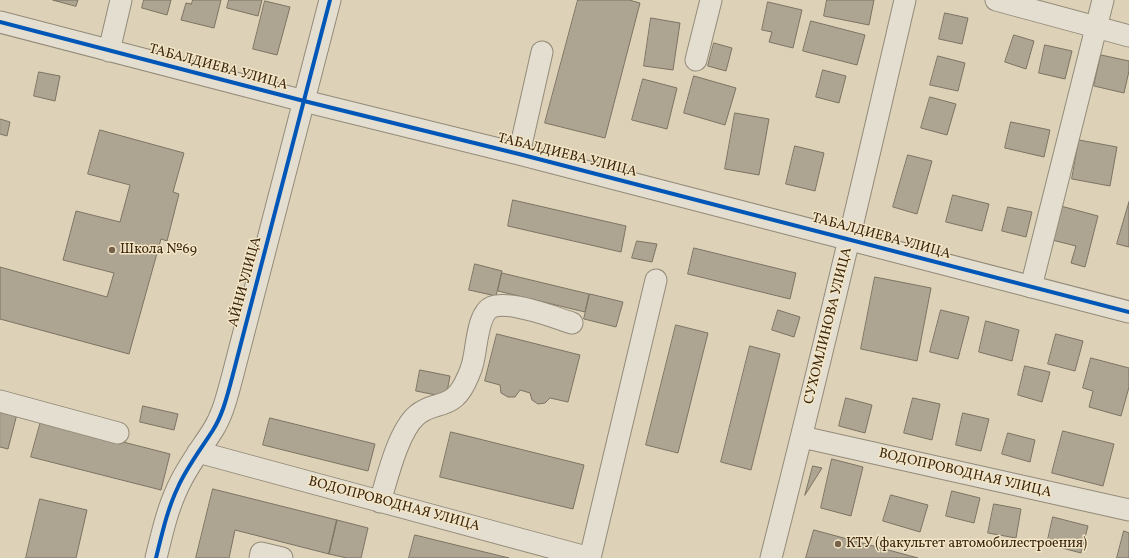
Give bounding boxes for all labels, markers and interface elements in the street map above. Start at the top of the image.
street label: ТАБАЛДИЕВА УЛИЦА [147,41,289,95]
street label: ТАБАЛДИЕВА УЛИЦА [496,131,638,181]
street label: ТАБАЛДИЕВА УЛИЦА [810,210,952,264]
street label: АЙНИ УЛИЦА [226,235,266,329]
place label: Школа №69 [120,242,197,258]
marker: Школа №69 [107,245,117,255]
street label: СУХОМЛИНОВА УЛИЦА [801,246,857,406]
street label: ВОДОПРОВОДНАЯ УЛИЦА [877,446,1053,502]
street label: ВОДОПРОВОДНАЯ УЛИЦА [306,474,482,536]
place label: КТУ (факультет автомобилестроения) [846,536,1087,552]
marker: КТУ (факультет автомобилестроения) [833,539,843,549]

